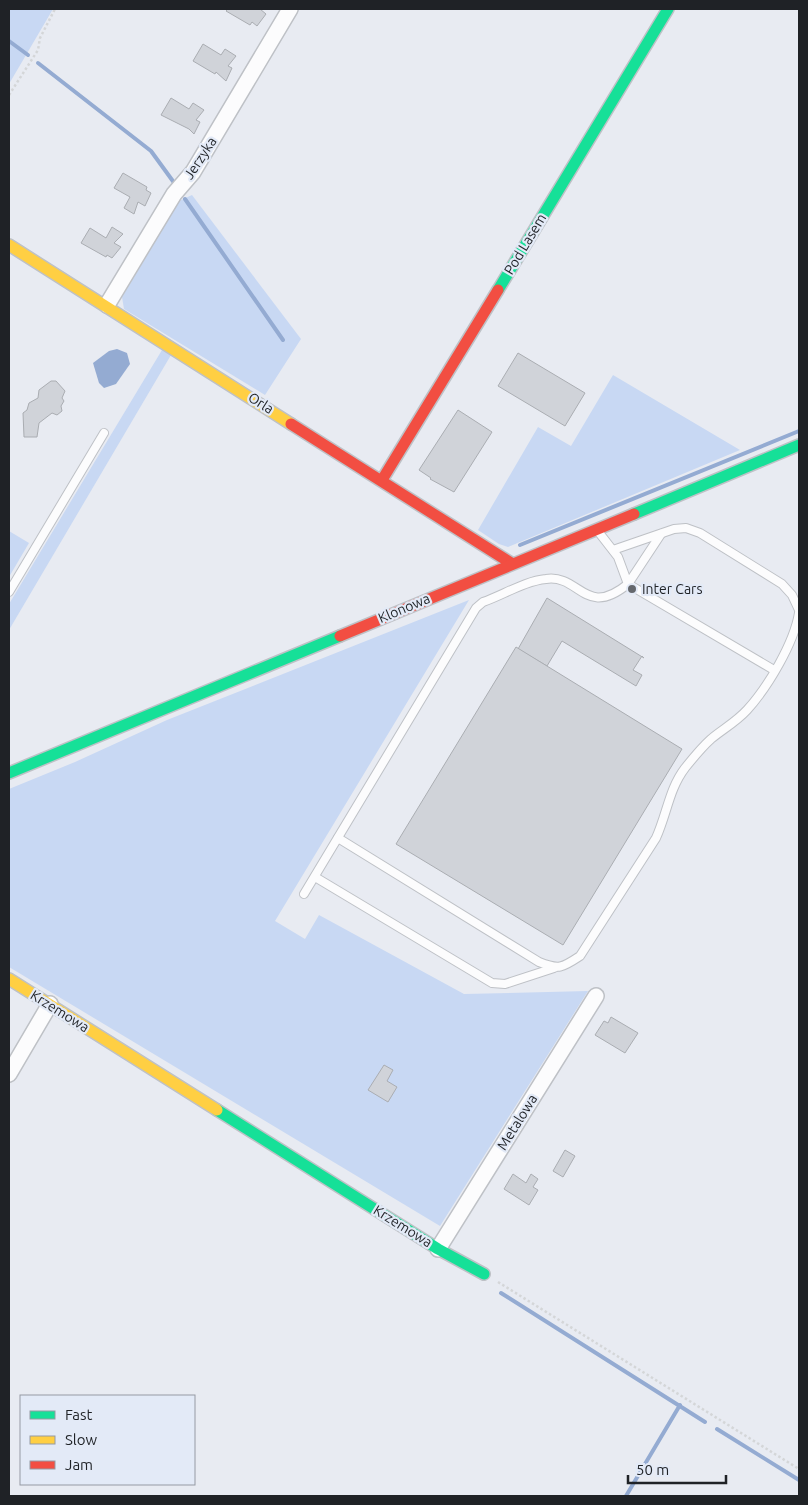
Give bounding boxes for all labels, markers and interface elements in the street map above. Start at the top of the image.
street label: Jerzyka [180,134,220,182]
street label: Pod Lasem [501,211,549,277]
street label: Orla [245,389,277,417]
place label: Inter Cars [642,581,702,597]
marker: Inter Cars [626,583,638,595]
street label: Klonowa [376,590,432,626]
street label: Krzemowa [28,987,92,1035]
street label: Metalowa [494,1091,540,1153]
street label: Krzemowa [371,1202,435,1250]
legend [20,1395,195,1485]
text: Fast [65,1406,93,1423]
text: Slow [65,1431,98,1448]
scale bar [628,1452,726,1484]
text: Jam [65,1456,93,1473]
text: 50 m [636,1461,669,1478]

